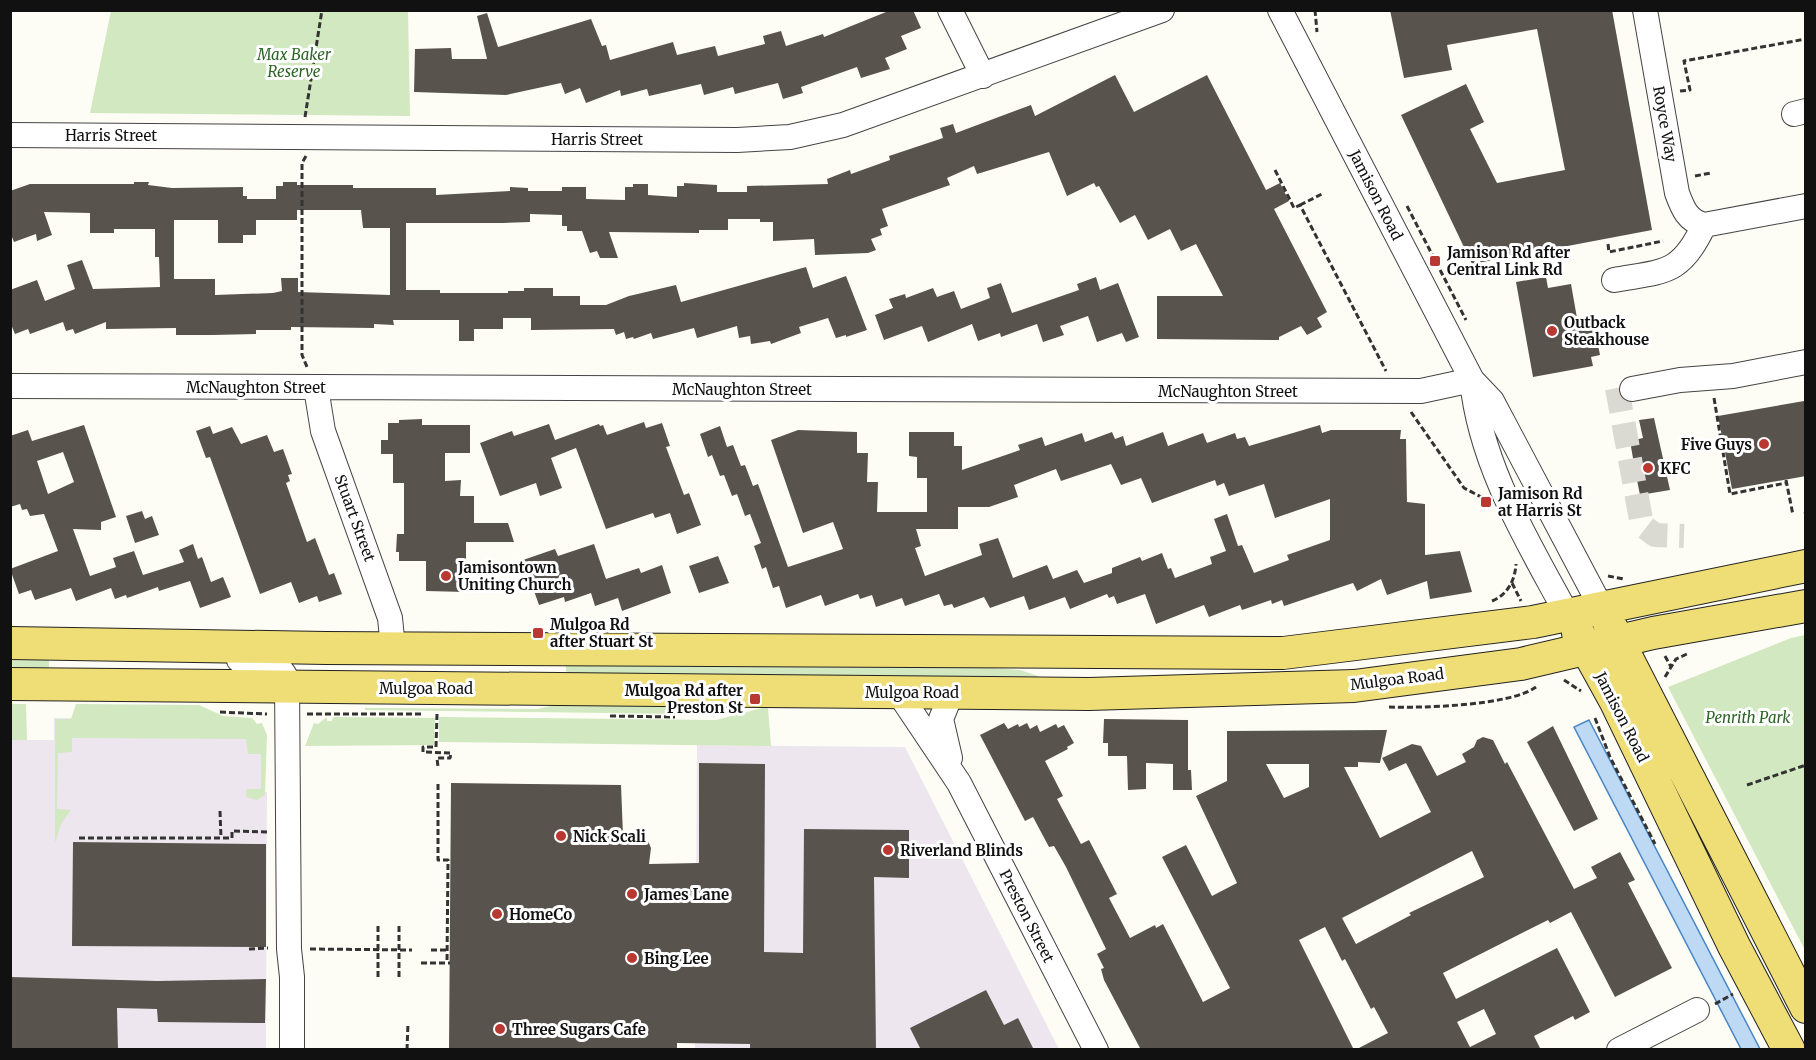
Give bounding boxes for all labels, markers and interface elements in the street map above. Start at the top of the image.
park label: Max Baker Reserve [256,45,332,81]
street label: Royce Way [1649,84,1681,164]
street label: Harris Street [65,126,157,145]
street label: Harris Street [551,130,643,149]
street label: Jamison Road [1345,146,1407,243]
place label: Jamison Rd after Central Link Rd [1446,243,1570,279]
marker: Jamison Rd after Central Link Rd [1428,254,1442,268]
place label: Outback Steakhouse [1564,313,1649,349]
marker: Outback Steakhouse [1545,324,1559,338]
street label: McNaughton Street [186,378,326,397]
street label: McNaughton Street [672,380,812,399]
street label: McNaughton Street [1158,382,1298,401]
place label: Five Guys [1681,435,1752,454]
marker: Five Guys [1757,437,1771,451]
place label: KFC [1660,459,1691,478]
marker: KFC [1641,461,1655,475]
street label: Stuart Street [330,472,380,564]
place label: Jamison Rd at Harris St [1497,484,1582,520]
marker: Jamison Rd at Harris St [1479,495,1493,509]
place label: Jamisontown Uniting Church [457,558,571,594]
marker: Jamisontown Uniting Church [439,569,453,583]
place label: Mulgoa Rd after Stuart St [550,615,653,651]
marker: Mulgoa Rd after Stuart St [531,626,545,640]
street label: Mulgoa Road [1349,664,1445,694]
street label: Jamison Road [1591,668,1653,765]
street label: Mulgoa Road [379,679,473,698]
place label: Mulgoa Rd after Preston St [625,681,743,717]
street label: Mulgoa Road [865,683,959,702]
marker: Mulgoa Rd after Preston St [748,692,762,706]
park label: Penrith Park [1706,708,1791,727]
place label: Nick Scali [573,827,646,846]
marker: Nick Scali [554,829,568,843]
place label: Riverland Blinds [900,841,1023,860]
marker: Riverland Blinds [881,843,895,857]
street label: Preston Street [995,866,1059,966]
place label: James Lane [643,885,729,904]
marker: James Lane [625,887,639,901]
place label: HomeCo [509,905,572,924]
marker: HomeCo [490,907,504,921]
place label: Bing Lee [644,949,709,968]
marker: Bing Lee [625,951,639,965]
place label: Three Sugars Cafe [512,1020,646,1039]
marker: Three Sugars Cafe [493,1022,507,1036]

